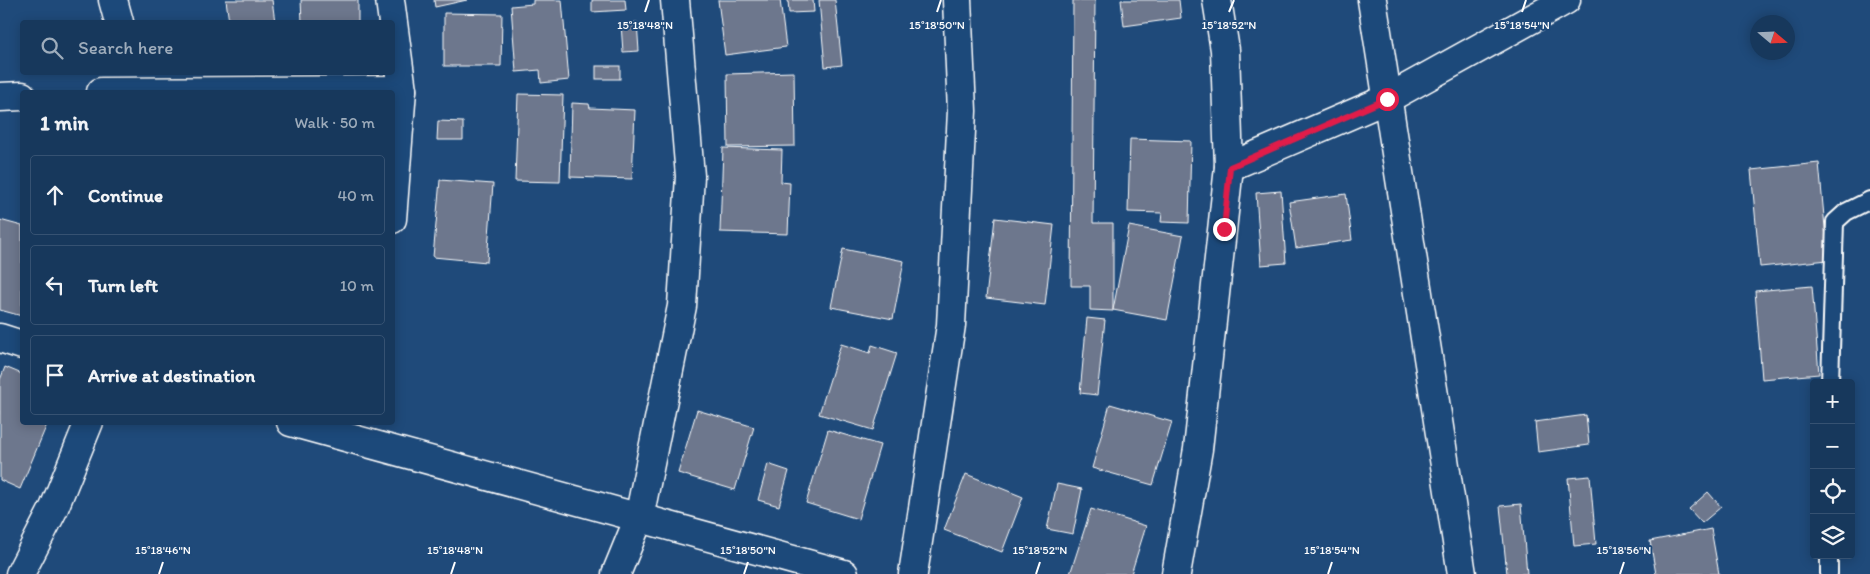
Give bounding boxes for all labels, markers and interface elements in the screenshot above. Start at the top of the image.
north arrow [1750,15,1795,60]
text: 15°18'48"N [617,18,673,32]
text: 15°18'50"N [909,18,965,32]
text: 15°18'52"N [1202,18,1256,32]
text: 15°18'54"N [1494,18,1550,32]
search box [20,20,395,75]
icon: search [38,34,66,62]
text: Search here [78,36,173,59]
route start [1376,88,1399,111]
text: 1 min [40,110,89,135]
text: Walk · 50 m [295,113,375,132]
icon: ahead [41,181,69,209]
text: Continue [88,184,163,207]
text: 40 m [337,186,374,205]
route end [1213,218,1236,241]
icon: left [41,271,69,299]
text: Turn left [88,274,158,297]
text: 10 m [340,276,374,295]
icon: arrive [41,361,69,389]
text: Arrive at destination [88,364,255,387]
map controls [1810,379,1855,559]
button: + [1810,379,1855,424]
button: − [1810,424,1855,469]
button: locate [1810,469,1855,514]
button: layers [1810,514,1855,559]
text: 15°18'46"N [135,543,191,557]
text: 15°18'48"N [427,543,483,557]
text: 15°18'50"N [720,543,776,557]
text: 15°18'52"N [1013,543,1067,557]
text: 15°18'54"N [1304,543,1360,557]
text: 15°18'56"N [1597,543,1651,557]

